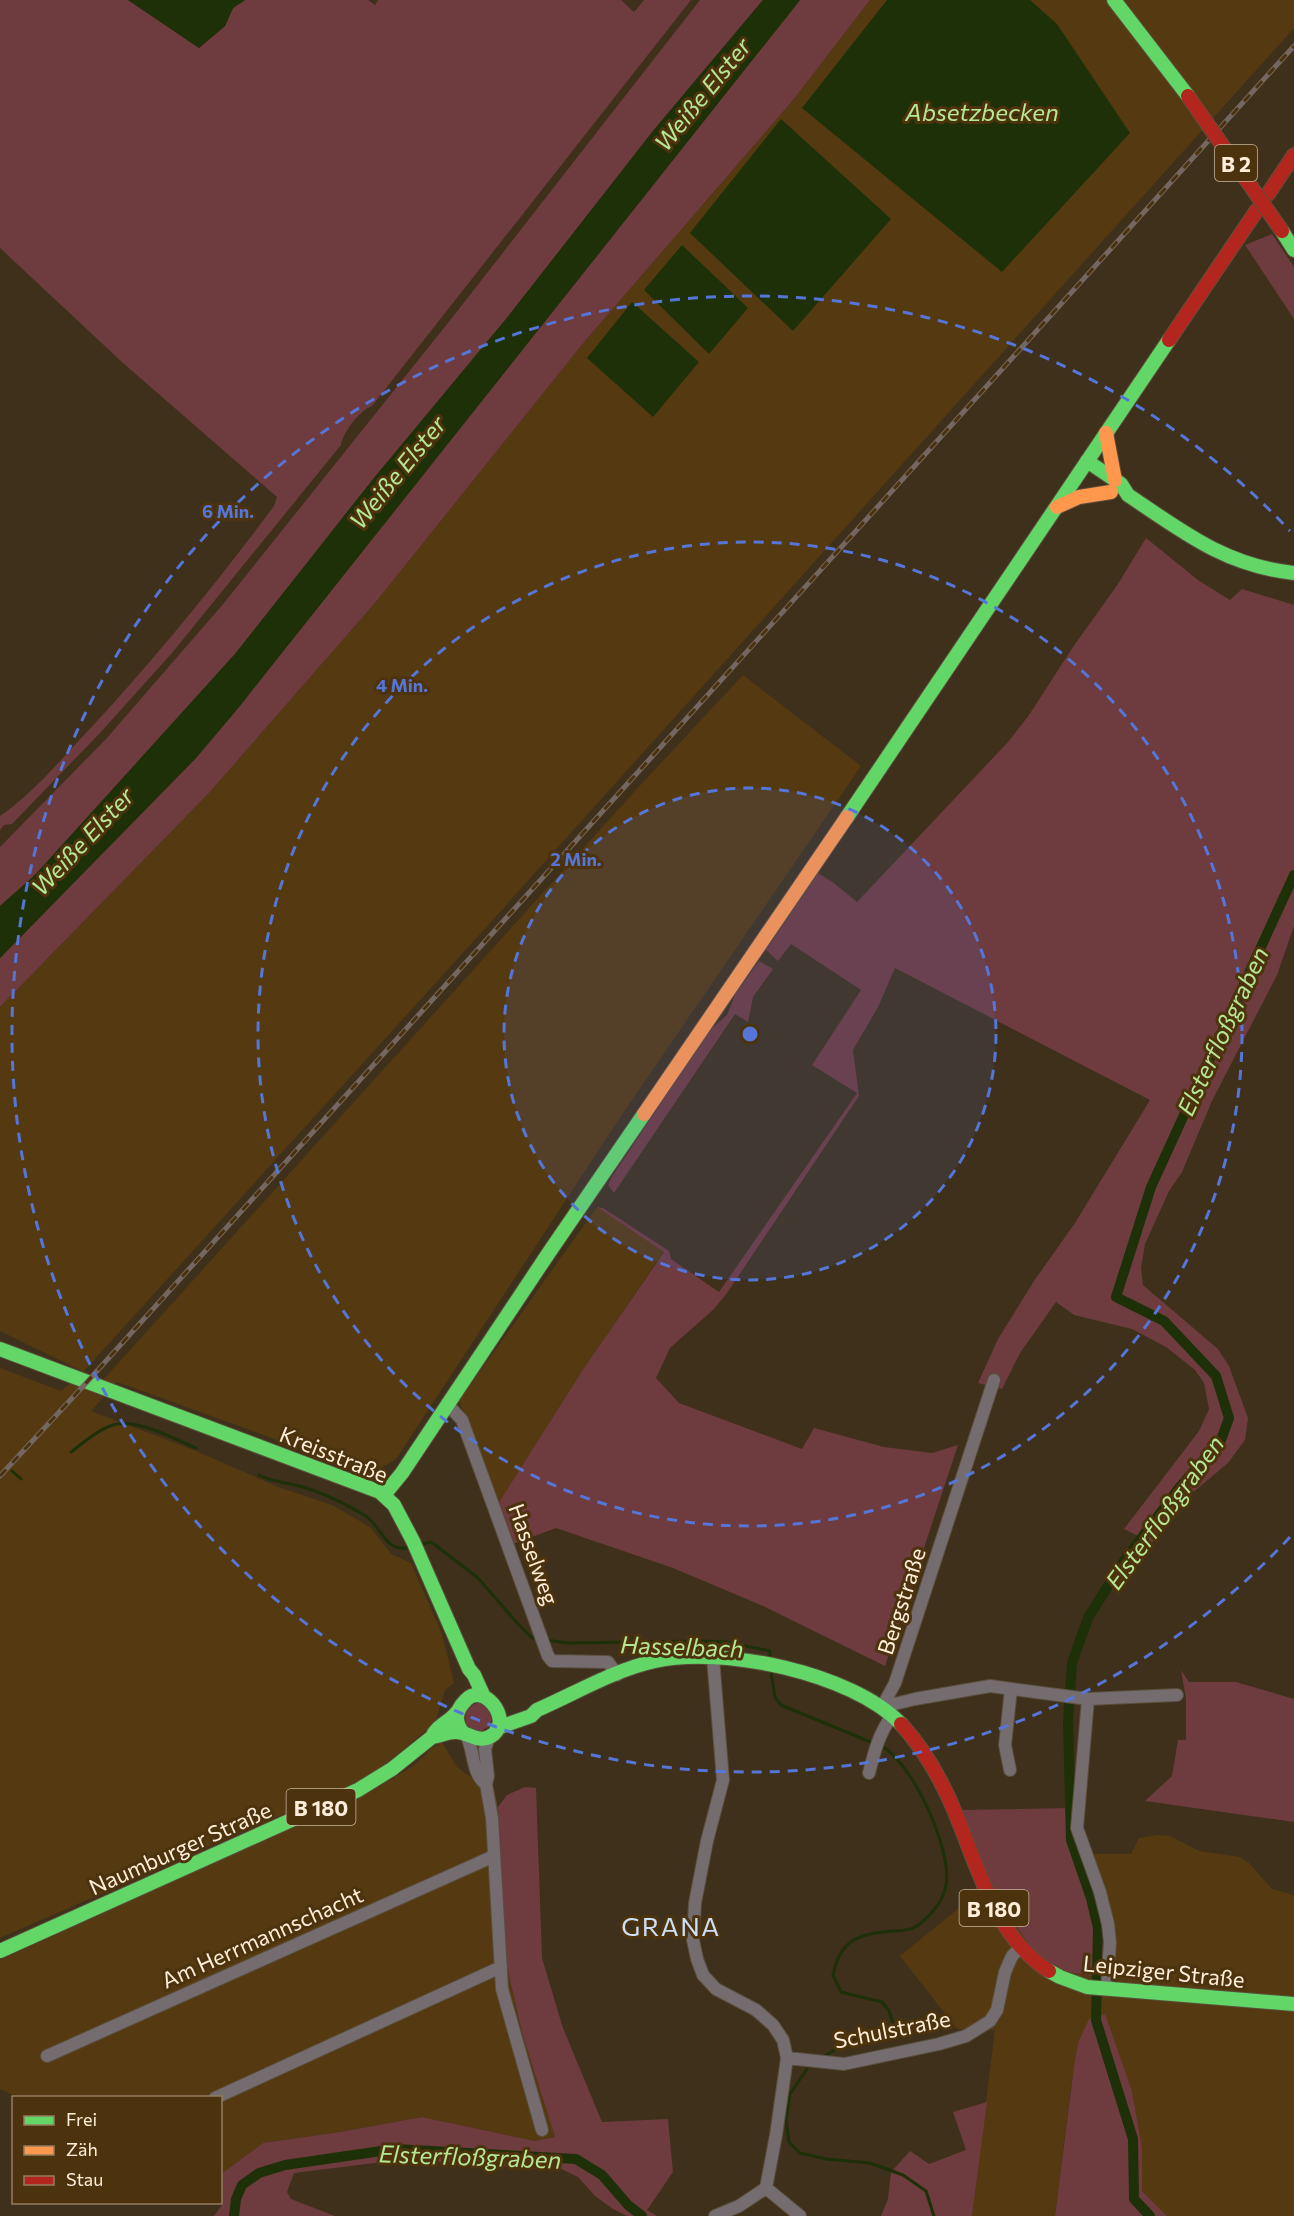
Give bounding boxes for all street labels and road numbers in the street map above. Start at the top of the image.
road number: B 2 [1215,145,1257,181]
street label: Kreisstraße [276,1420,392,1488]
street label: Hasselweg [503,1500,565,1608]
street label: Bergstraße [871,1544,931,1658]
road number: B 180 [286,1789,356,1825]
street label: Naumburger Straße [85,1796,275,1900]
street label: Am Herrmannschacht [157,1880,367,1994]
road number: B 180 [960,1890,1028,1926]
street label: Leipziger Straße [1082,1949,1246,1993]
street label: Schulstraße [831,2004,953,2054]

